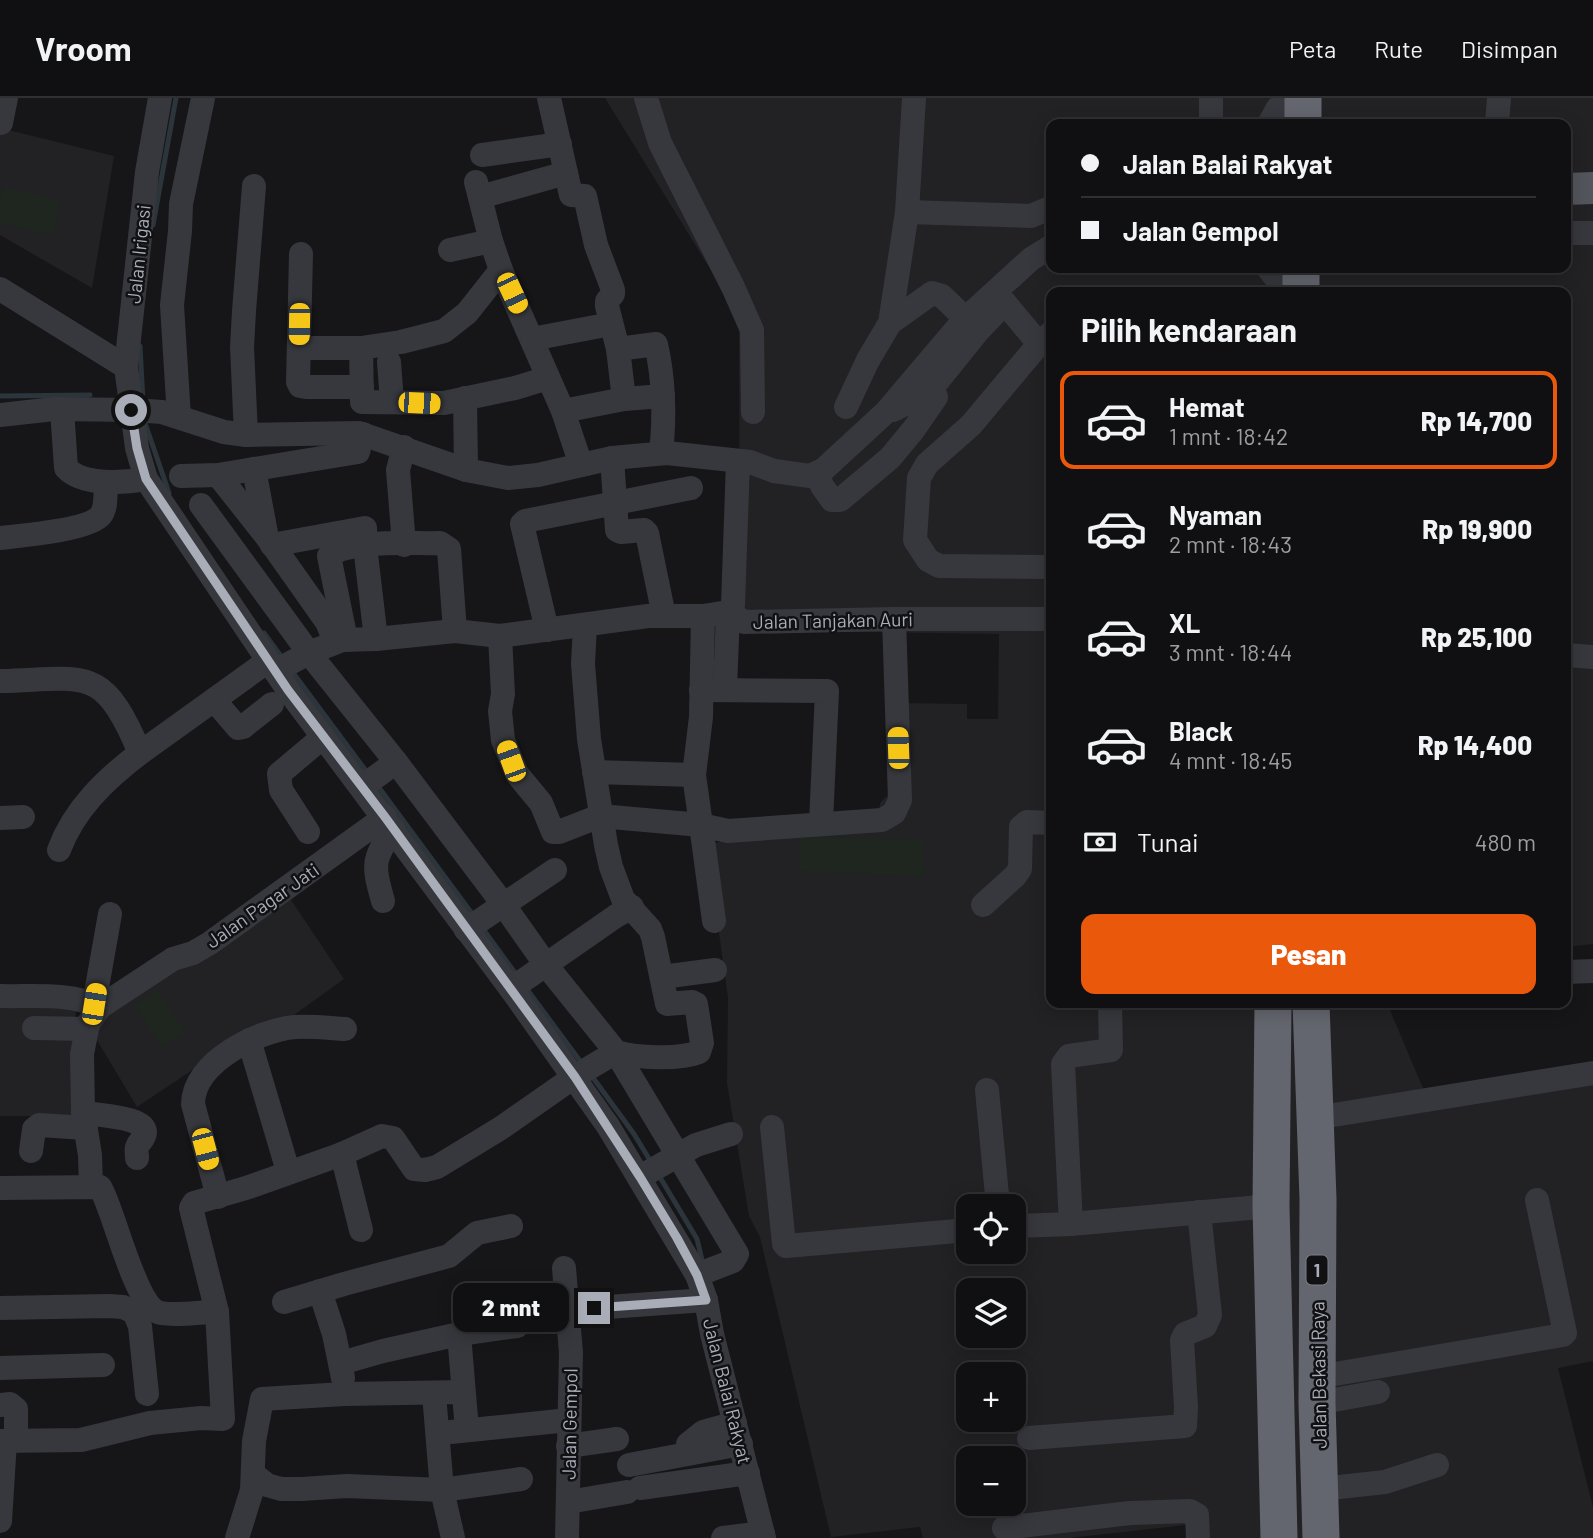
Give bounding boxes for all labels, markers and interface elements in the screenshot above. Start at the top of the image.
text: Vroom [35,28,132,68]
text: Peta [1289,34,1336,63]
text: Rute [1374,34,1423,63]
text: Disimpan [1461,34,1558,63]
text: Jalan Balai Rakyat [1123,148,1332,179]
street label: Jalan Irigasi [121,203,155,305]
text: Jalan Gempol [1123,215,1279,246]
car [494,270,531,316]
car [289,303,310,345]
text: Pilih kendaraan [1081,310,1297,348]
icon: car [1085,389,1148,452]
text: Hemat [1169,391,1245,422]
car [398,392,441,414]
route start [115,394,147,426]
text: Rp 14,700 [1421,405,1532,436]
text: 1 mnt · 18:42 [1169,422,1288,450]
icon: car [1085,497,1148,560]
text: Nyaman [1169,499,1262,530]
text: Rp 19,900 [1422,513,1532,544]
text: 2 mnt · 18:43 [1169,530,1292,558]
icon: car [1085,605,1148,668]
street label: Jalan Tanjakan Auri [753,607,913,633]
text: XL [1169,607,1200,638]
text: Rp 25,100 [1421,621,1532,652]
text: 3 mnt · 18:44 [1169,638,1292,666]
icon: car [1085,713,1148,776]
text: Black [1169,715,1233,746]
car [887,727,910,769]
text: Rp 14,400 [1418,729,1532,760]
car [494,738,529,784]
text: 4 mnt · 18:45 [1169,746,1292,774]
icon: cash [1081,823,1119,861]
text: Tunai [1137,826,1199,857]
text: 480 m [1475,828,1536,856]
street label: Jalan Pagar Jati [201,858,323,952]
button: Pesan [1081,914,1536,994]
car [81,982,108,1026]
car [190,1126,221,1172]
map controls [956,1194,1026,1516]
button: locate [956,1194,1026,1264]
road number: 1 [1306,1255,1328,1284]
button: layers [956,1278,1026,1348]
callout: 2 mnt [454,1284,570,1332]
route end [578,1292,610,1324]
text: 2 mnt [482,1293,540,1321]
street label: Jalan Bekasi Raya [1305,1301,1331,1449]
street label: Jalan Balai Rakyat [699,1316,757,1466]
button: + [956,1362,1026,1432]
street label: Jalan Gempol [557,1368,581,1480]
button: − [956,1446,1026,1516]

